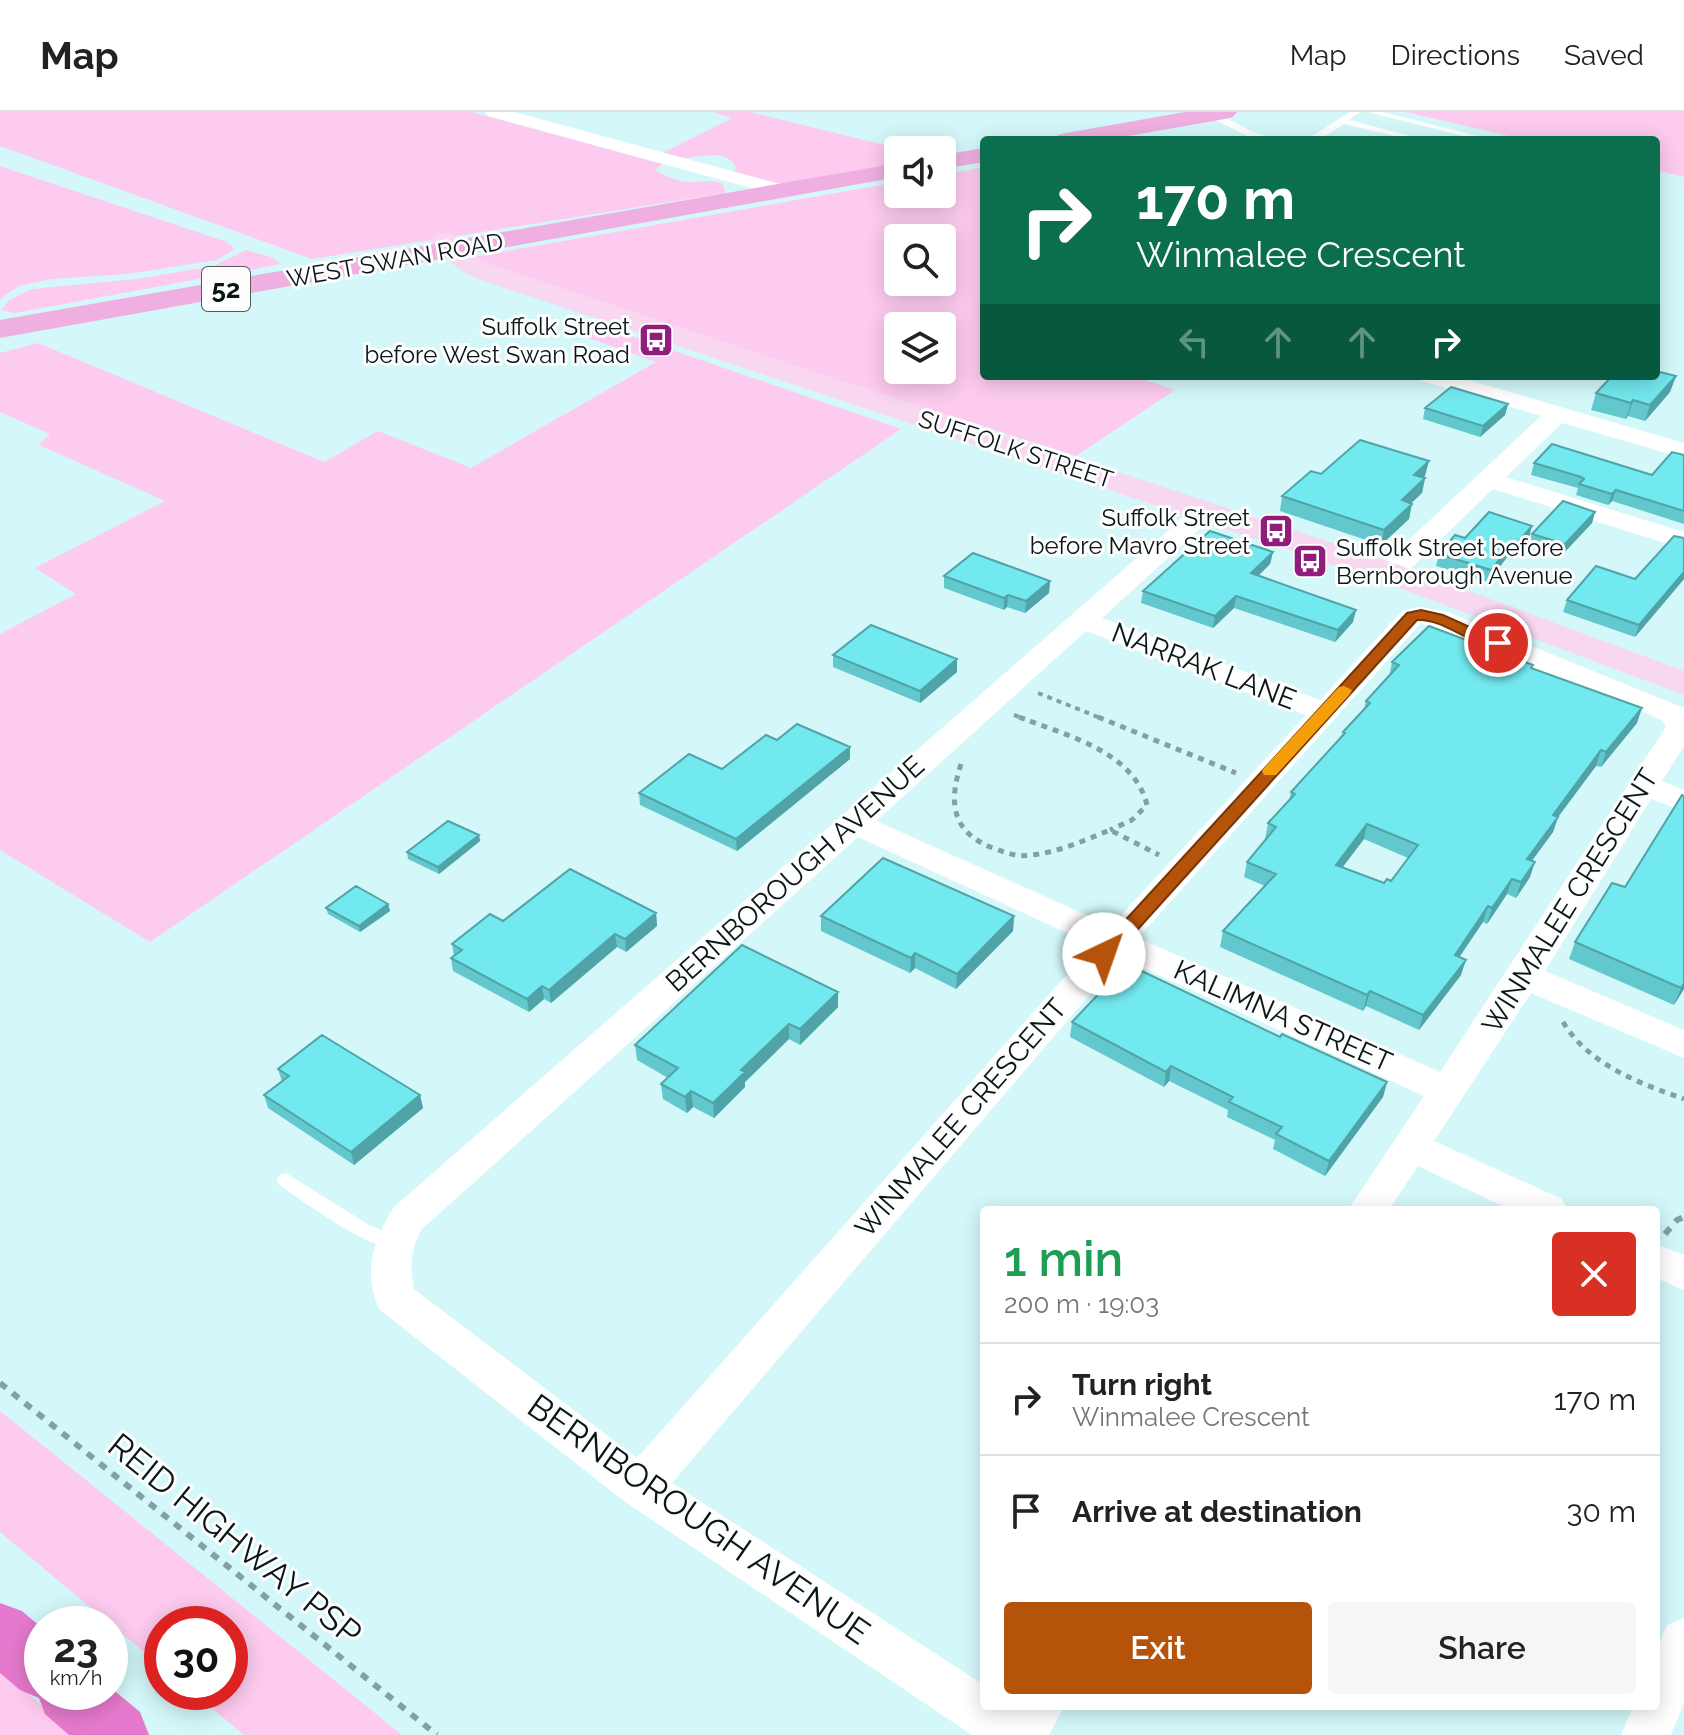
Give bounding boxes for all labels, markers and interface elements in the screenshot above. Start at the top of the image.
text: Map [40,33,119,78]
text: Map [1290,39,1347,72]
text: Directions [1391,39,1520,72]
text: Saved [1564,39,1644,72]
map controls [884,136,956,384]
button: sound [884,136,956,208]
text: 170 m [1136,166,1295,232]
icon: right [1004,168,1108,272]
button: search [884,224,956,296]
street label: WEST SWAN ROAD [284,227,506,293]
text: Winmalee Crescent [1136,233,1465,275]
road number: 52 [202,267,250,311]
place label: Suffolk Street before West Swan Road [365,312,630,369]
button: layers [884,312,956,384]
icon: left [1172,320,1216,364]
icon: ahead [1256,320,1300,364]
icon: ahead [1340,320,1384,364]
icon: right [1424,320,1468,364]
bus stop icon: Suffolk Street before West Swan Road [637,321,675,359]
street label: SUFFOLK STREET [915,404,1117,494]
place label: Suffolk Street before Mavro Street [1030,503,1250,560]
bus stop icon: Suffolk Street before Mavro Street [1257,512,1295,550]
place label: Suffolk Street before Bernborough Avenue [1336,533,1573,590]
bus stop icon: Suffolk Street before Bernborough Avenue [1291,542,1329,580]
pin [1464,609,1532,677]
street label: NARRAK LANE [1107,616,1301,716]
icon: arrive [1476,621,1520,665]
street label: BERNBOROUGH AVENUE [659,749,931,999]
street label: WINMALEE CRESCENT [1475,763,1665,1039]
position arrow [1062,912,1146,996]
street label: KALIMNA STREET [1169,953,1397,1079]
street label: WINMALEE CRESCENT [848,992,1074,1244]
text: 1 min [1004,1231,1123,1287]
button: close [1552,1232,1636,1316]
text: 200 m · 19:03 [1004,1289,1159,1319]
text: Turn right [1072,1367,1212,1402]
icon: right [1004,1377,1048,1421]
text: 170 m [1554,1382,1636,1417]
street label: BERNBOROUGH AVENUE [520,1386,878,1652]
text: Winmalee Crescent [1072,1402,1310,1432]
street label: REID HIGHWAY PSP [101,1425,369,1653]
icon: arrive [1004,1489,1048,1533]
text: Arrive at destination [1072,1494,1362,1529]
text: 30 m [1566,1494,1636,1529]
button: Exit [1004,1602,1312,1694]
button: Share [1328,1602,1636,1694]
speed limit sign: 30 [144,1606,248,1710]
text: 23 [54,1624,98,1671]
text: km/h [50,1666,102,1690]

